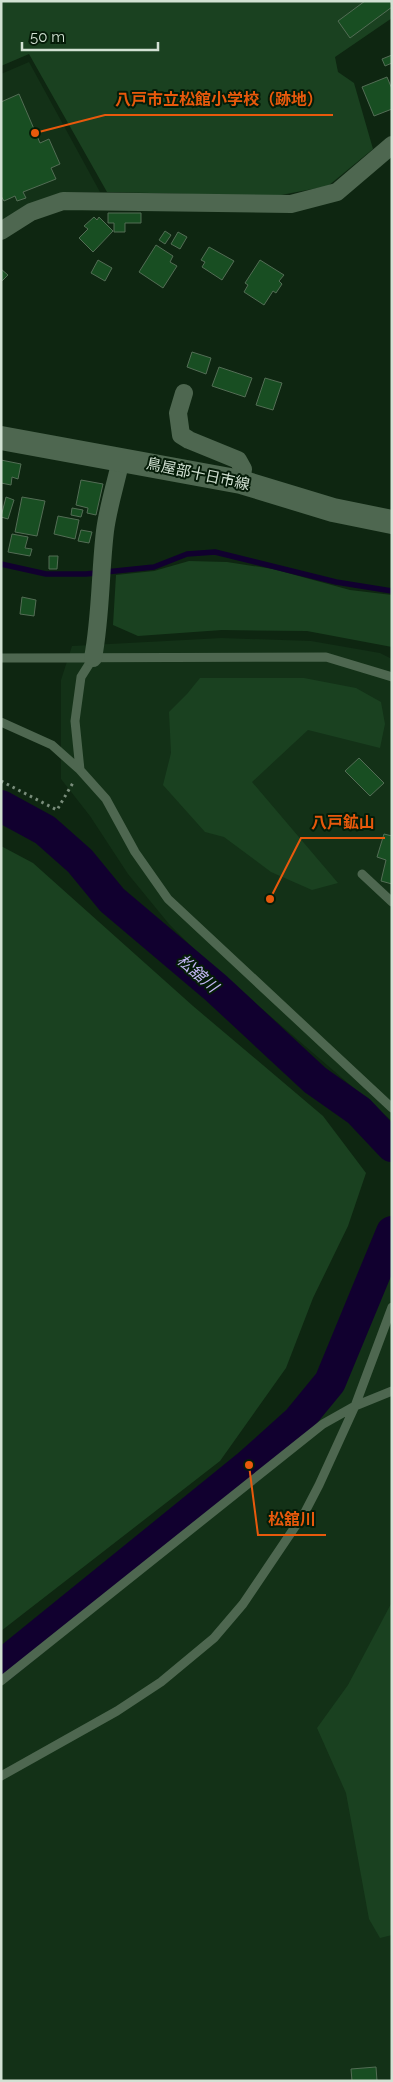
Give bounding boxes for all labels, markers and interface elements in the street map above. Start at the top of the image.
scale bar [22,20,159,52]
text: 50 m [30,28,65,46]
callout: 八戸市立松館小学校（跡地） [105,84,333,115]
text: 八戸市立松館小学校（跡地） [115,90,323,109]
street label: 鳥屋部十日市線 [145,454,251,494]
callout: 八戸鉱山 [301,807,385,838]
text: 八戸鉱山 [311,813,375,832]
water label: 松舘川 [173,950,224,998]
callout: 松舘川 [258,1504,326,1535]
text: 松舘川 [268,1510,316,1529]

